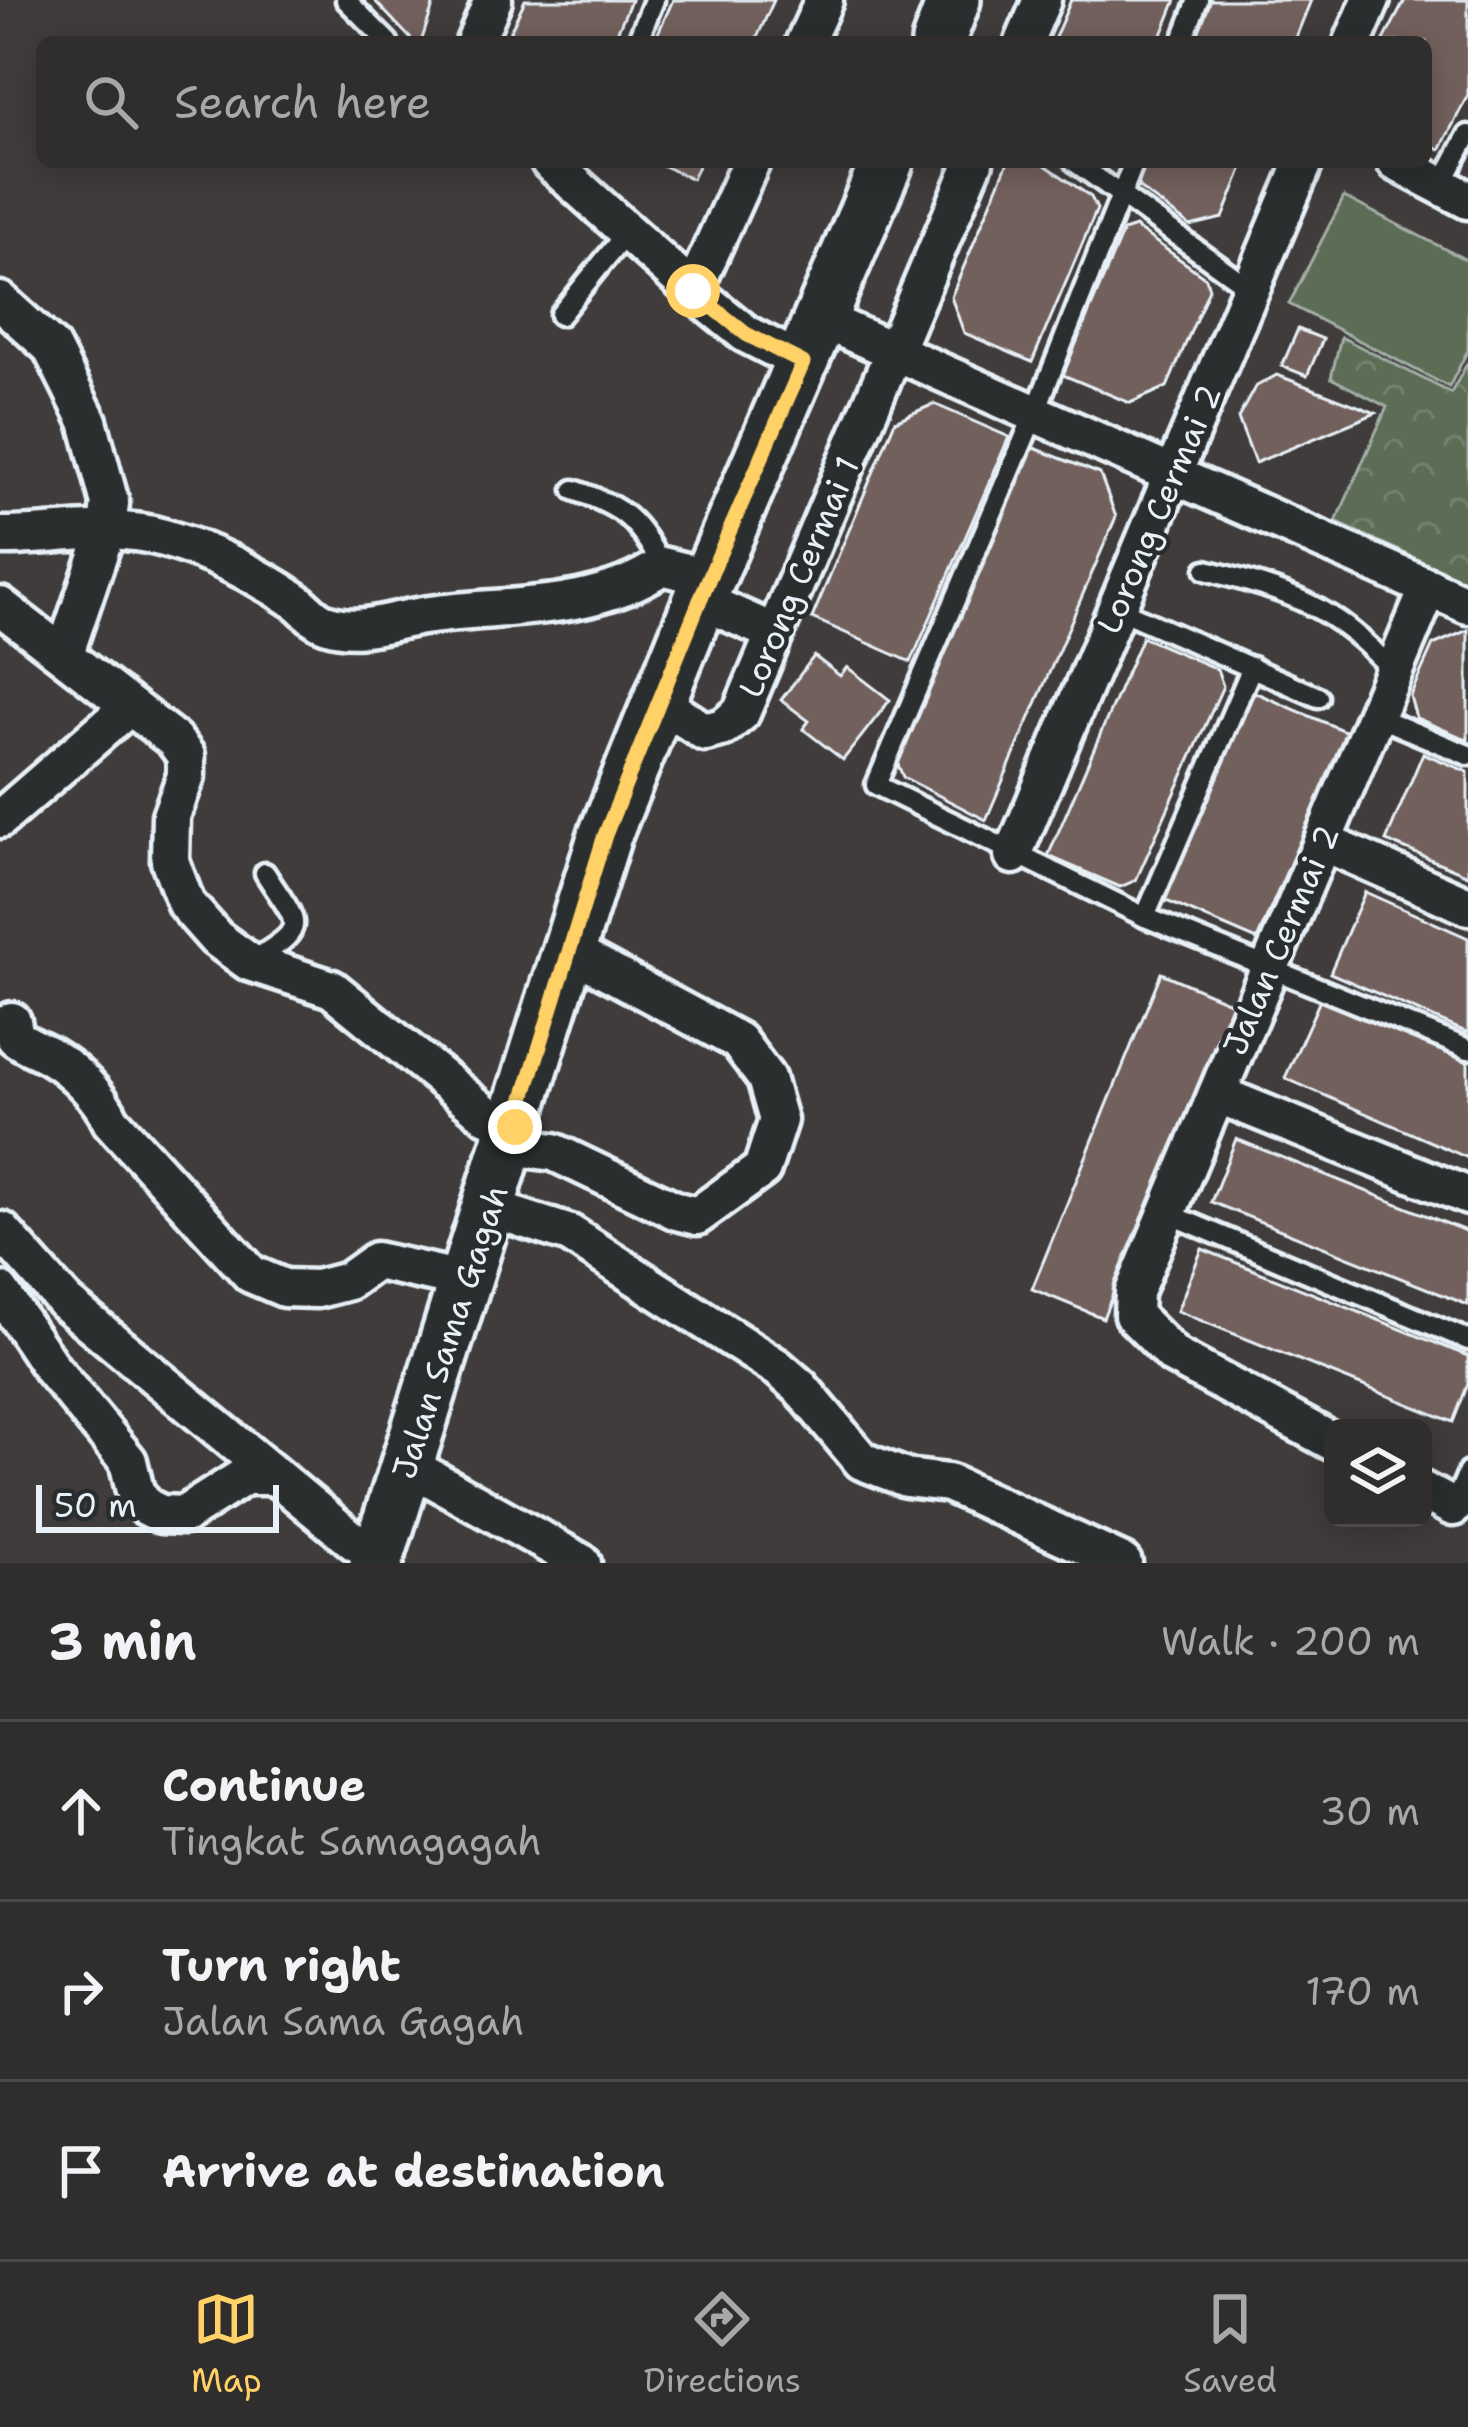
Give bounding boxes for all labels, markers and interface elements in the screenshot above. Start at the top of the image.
search box [36,36,1432,168]
icon: search [78,69,144,135]
text: Search here [174,72,431,132]
route start [666,264,720,318]
street label: Lorong Cermai 2 [1086,377,1232,641]
street label: Lorong Cermai 1 [728,450,870,704]
street label: Jalan Cermai 2 [1212,818,1350,1062]
route end [488,1100,542,1154]
street label: Jalan Sama Gagah [381,1179,519,1485]
map controls [1324,1419,1432,1527]
button: layers [1324,1419,1432,1527]
scale bar [36,1479,279,1532]
text: 50 m [54,1483,137,1528]
text: 3 min [48,1607,197,1675]
text: Walk · 200 m [1161,1615,1420,1667]
text: Continue [162,1755,366,1815]
icon: ahead [48,1778,114,1844]
text: 30 m [1319,1785,1420,1837]
text: Tingkat Samagagah [162,1815,542,1867]
text: Turn right [162,1935,401,1995]
icon: right [48,1958,114,2024]
text: 170 m [1305,1965,1420,2017]
text: Jalan Sama Gagah [162,1995,524,2047]
icon: arrive [48,2138,114,2204]
text: Arrive at destination [162,2141,665,2201]
tab: Map [191,2286,262,2403]
tab: Directions [644,2286,801,2403]
tab: Saved [1183,2286,1277,2403]

